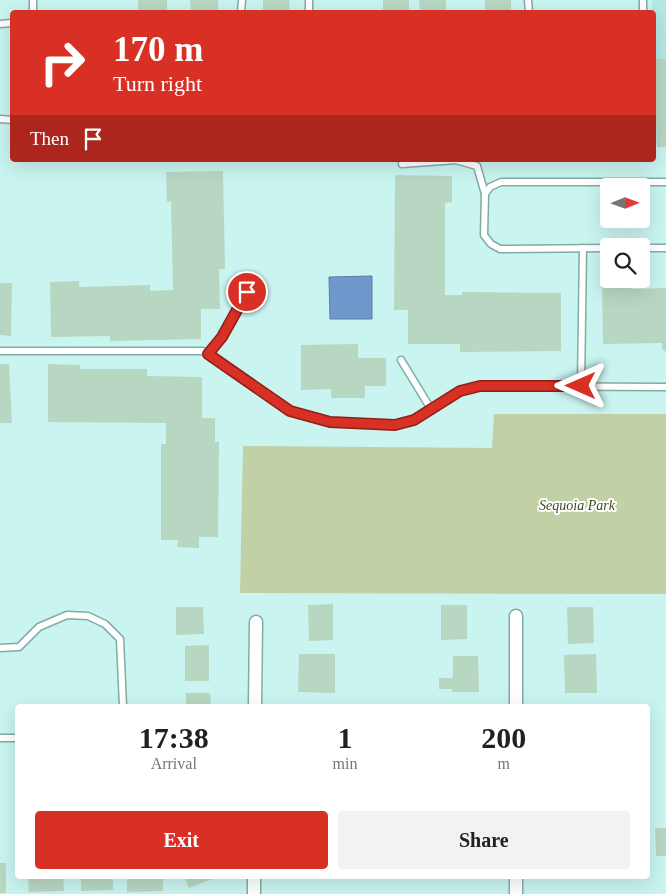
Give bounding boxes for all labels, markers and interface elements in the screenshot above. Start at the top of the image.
icon: right [30,30,95,95]
text: 170 m [113,30,203,69]
text: Turn right [113,71,202,96]
icon: arrive [79,125,107,153]
text: Then [30,128,69,149]
north arrow [600,178,650,228]
map controls [600,178,650,288]
button: search [600,238,650,288]
pin [226,271,268,313]
icon: arrive [233,278,261,306]
position arrow [554,359,606,411]
park label: Sequoia Park [539,498,616,513]
text: 17:38 [139,721,209,754]
text: 1 [337,721,352,754]
text: 200 [481,721,526,754]
text: Arrival [151,755,197,772]
text: min [333,755,357,772]
text: m [497,755,510,772]
button: Exit [35,811,328,869]
button: Share [338,811,630,869]

